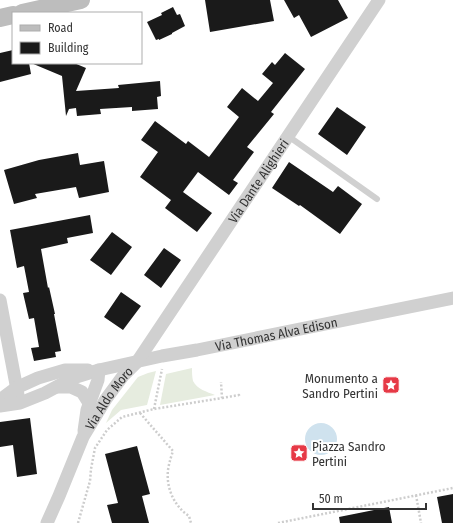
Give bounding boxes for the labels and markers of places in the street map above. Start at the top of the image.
place label: Monumento a Sandro Pertini [302,371,378,401]
place icon: Monumento a Sandro Pertini [381,375,401,395]
place label: Piazza Sandro Pertini [312,439,386,469]
place icon: Piazza Sandro Pertini [289,443,309,463]

